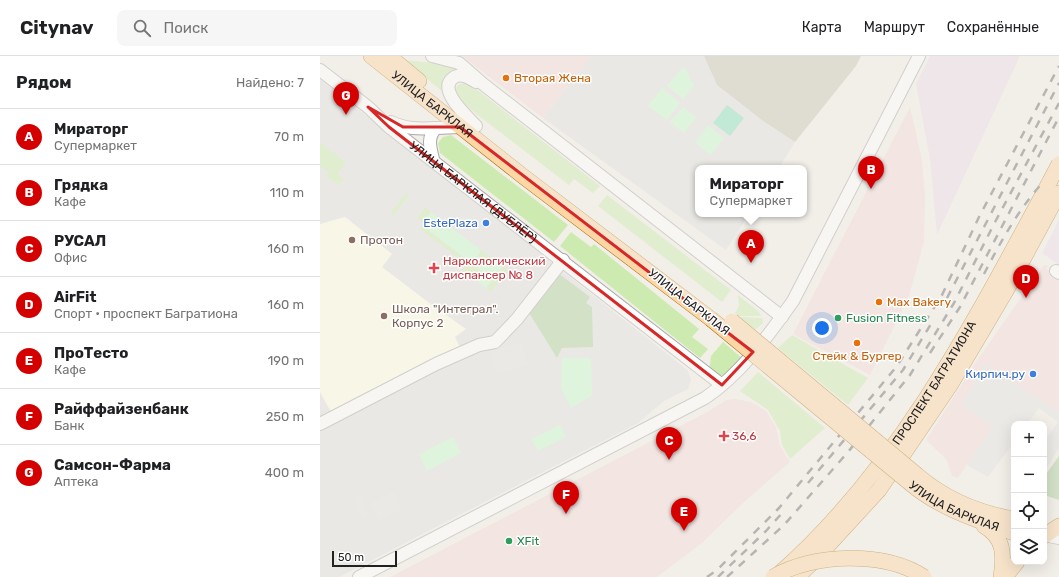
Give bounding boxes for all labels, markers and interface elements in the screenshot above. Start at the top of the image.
search box [117,10,397,46]
text: Citynav [20,16,93,39]
icon: search [131,17,153,39]
text: Поиск [163,19,208,37]
text: Карта [802,19,842,36]
text: Маршрут [864,19,925,36]
text: Сохранённые [947,19,1039,36]
street label: УЛИЦА БАРКЛАЯ [389,68,476,141]
place label: Вторая Жена [514,71,591,85]
text: Рядом [16,72,72,92]
marker: Вторая Жена [501,73,511,83]
text: Найдено: 7 [236,75,304,90]
pin: G [333,82,359,115]
text: Мираторг [54,120,128,138]
text: A [24,129,34,144]
text: 70 m [274,129,304,144]
text: Супермаркет [54,138,137,153]
street label: УЛИЦА БАРКЛАЯ (ДУБЛЁР) [407,138,540,246]
pin: B [858,156,884,189]
popup [695,165,807,217]
text: Мираторг [710,175,784,193]
text: Грядка [54,176,108,194]
text: B [24,185,34,200]
text: 110 m [270,185,304,200]
text: Супермаркет [710,193,792,208]
text: Кафе [54,194,86,209]
place label: EstePlaza [423,216,478,230]
marker: EstePlaza [481,218,491,228]
pin: A [738,230,764,263]
text: РУСАЛ [54,232,106,250]
place label: Протон [360,233,403,247]
marker: Протон [347,235,357,245]
text: C [24,241,34,256]
text: 160 m [268,241,304,256]
text: Офис [54,250,87,265]
place label: Наркологический диспансер № 8 [443,254,546,282]
marker: Наркологический диспансер № 8 [428,262,440,274]
pin: D [1013,265,1039,298]
street label: УЛИЦА БАРКЛАЯ [646,266,732,338]
text: AirFit [54,288,96,306]
place label: Max Bakery [887,295,951,309]
text: D [24,297,34,312]
text: 160 m [268,297,304,312]
marker: Max Bakery [874,297,884,307]
place label: Школа "Интеграл". Корпус 2 [392,302,499,330]
text: Спорт · проспект Багратиона [54,306,238,321]
marker: Школа "Интеграл". Корпус 2 [379,311,389,321]
place label: Fusion Fitness [846,311,927,325]
marker: Fusion Fitness [833,313,843,323]
your location [812,318,832,338]
street label: ПРОСПЕКТ БАГРАТИОНА [890,318,979,447]
marker: Стейк & Бургер [852,338,862,348]
text: ПроТесто [54,344,128,362]
place label: Стейк & Бургер [812,349,902,363]
text: E [25,353,33,368]
text: 190 m [268,353,304,368]
text: Кафе [54,362,86,377]
place label: Кирпич.ру [965,367,1025,381]
marker: Кирпич.ру [1028,369,1038,379]
text: Райффайзенбанк [54,400,189,418]
text: F [25,409,33,424]
text: 250 m [266,409,304,424]
text: Банк [54,418,84,433]
map controls [1011,421,1047,565]
button: + [1011,421,1047,457]
pin: C [656,427,682,460]
place label: 36,6 [732,429,757,443]
marker: 36,6 [719,431,729,441]
text: Самсон-Фарма [54,456,171,474]
button: − [1011,457,1047,493]
text: G [24,465,34,480]
text: 400 m [265,465,304,480]
text: Аптека [54,474,99,489]
street label: УЛИЦА БАРКЛАЯ [906,478,1001,534]
pin: F [553,481,579,514]
button: locate [1011,493,1047,529]
pin: E [671,498,697,531]
button: layers [1011,529,1047,565]
place label: XFit [517,534,540,548]
marker: XFit [504,536,514,546]
scale bar [332,549,397,568]
text: 50 m [338,551,364,564]

